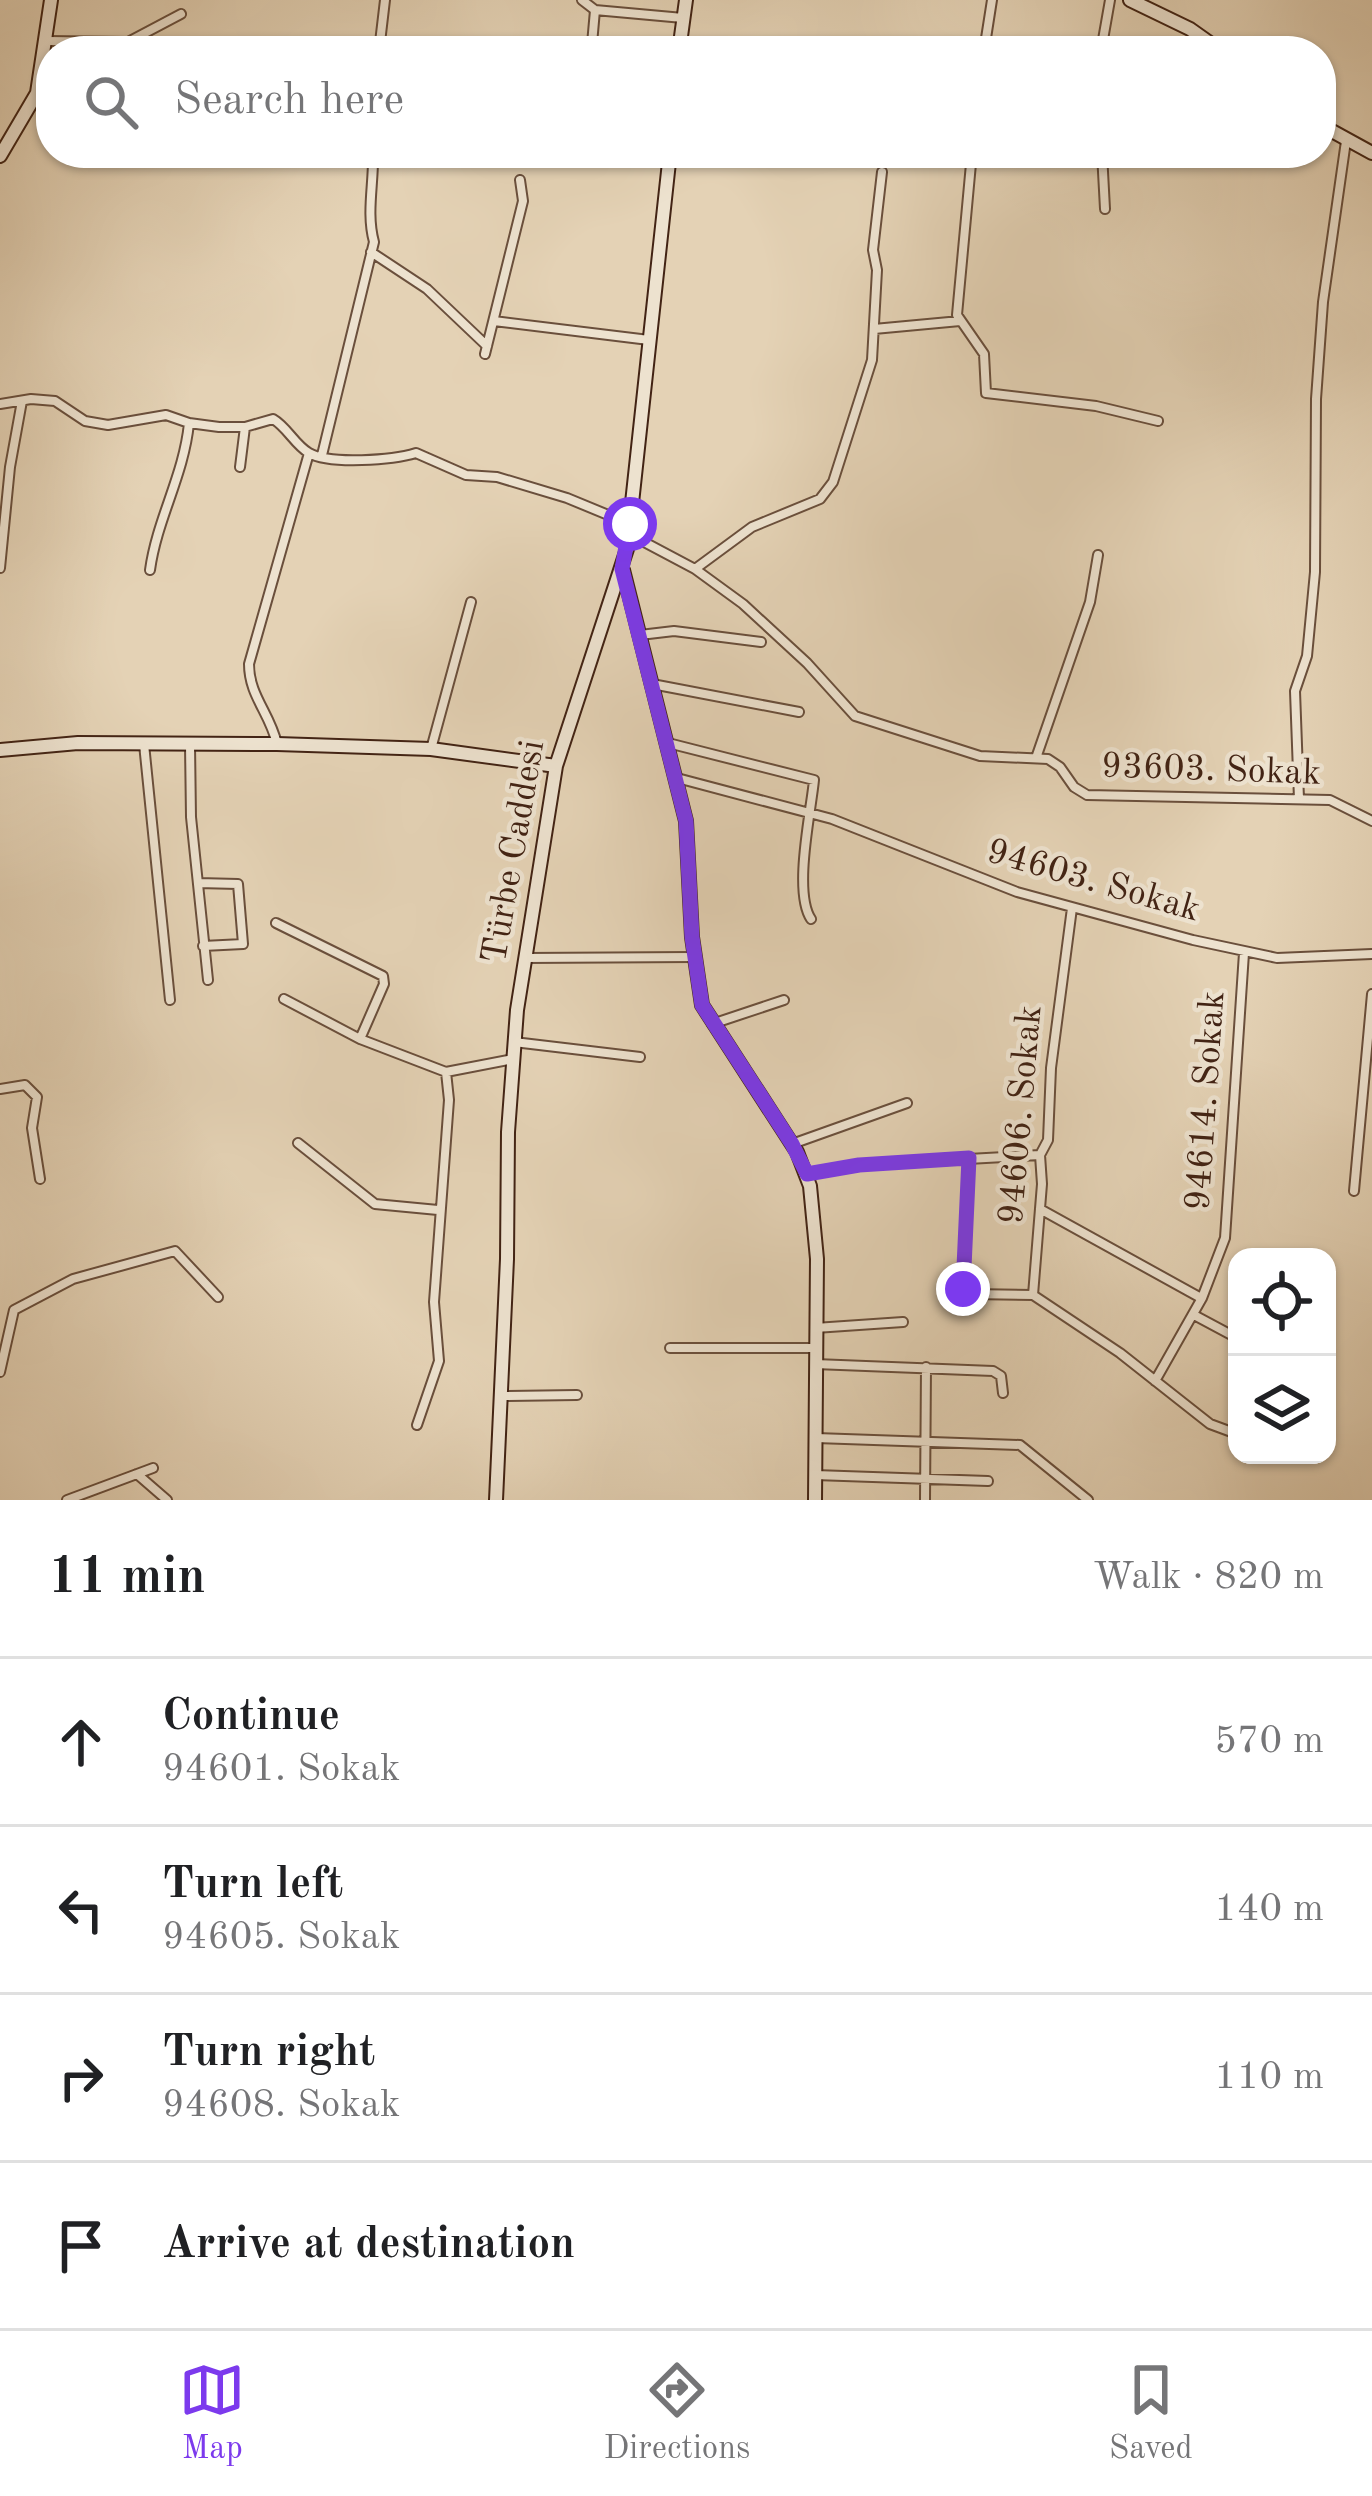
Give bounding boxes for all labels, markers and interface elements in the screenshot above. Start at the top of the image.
search box [36,36,1336,168]
icon: search [78,69,144,135]
text: Search here [174,79,404,124]
route start [603,497,657,551]
street label: Türbe Caddesi [478,738,552,966]
street label: 93603. Sokak [1100,749,1322,793]
street label: 94603. Sokak [982,834,1204,930]
street label: 94614. Sokak [1181,990,1233,1212]
street label: 94606. Sokak [994,1004,1050,1226]
map controls [1228,1248,1336,1464]
button: locate [1228,1248,1336,1356]
route end [936,1262,990,1316]
button: layers [1228,1356,1336,1464]
text: 11 min [48,1553,206,1604]
text: Walk · 820 m [1093,1558,1324,1597]
text: Continue [162,1695,340,1740]
icon: ahead [48,1709,114,1775]
text: 570 m [1214,1722,1324,1761]
text: 94601. Sokak [162,1750,400,1789]
text: Turn left [162,1863,343,1908]
icon: left [48,1877,114,1943]
text: 140 m [1214,1890,1324,1929]
text: 94605. Sokak [162,1918,400,1957]
text: Turn right [162,2031,375,2076]
icon: right [48,2045,114,2111]
text: 110 m [1214,2058,1324,2097]
text: 94608. Sokak [162,2086,400,2125]
icon: arrive [48,2213,114,2279]
text: Arrive at destination [162,2223,575,2268]
tab: Map [179,2357,245,2470]
tab: Directions [604,2357,750,2470]
tab: Saved [1109,2357,1193,2470]

